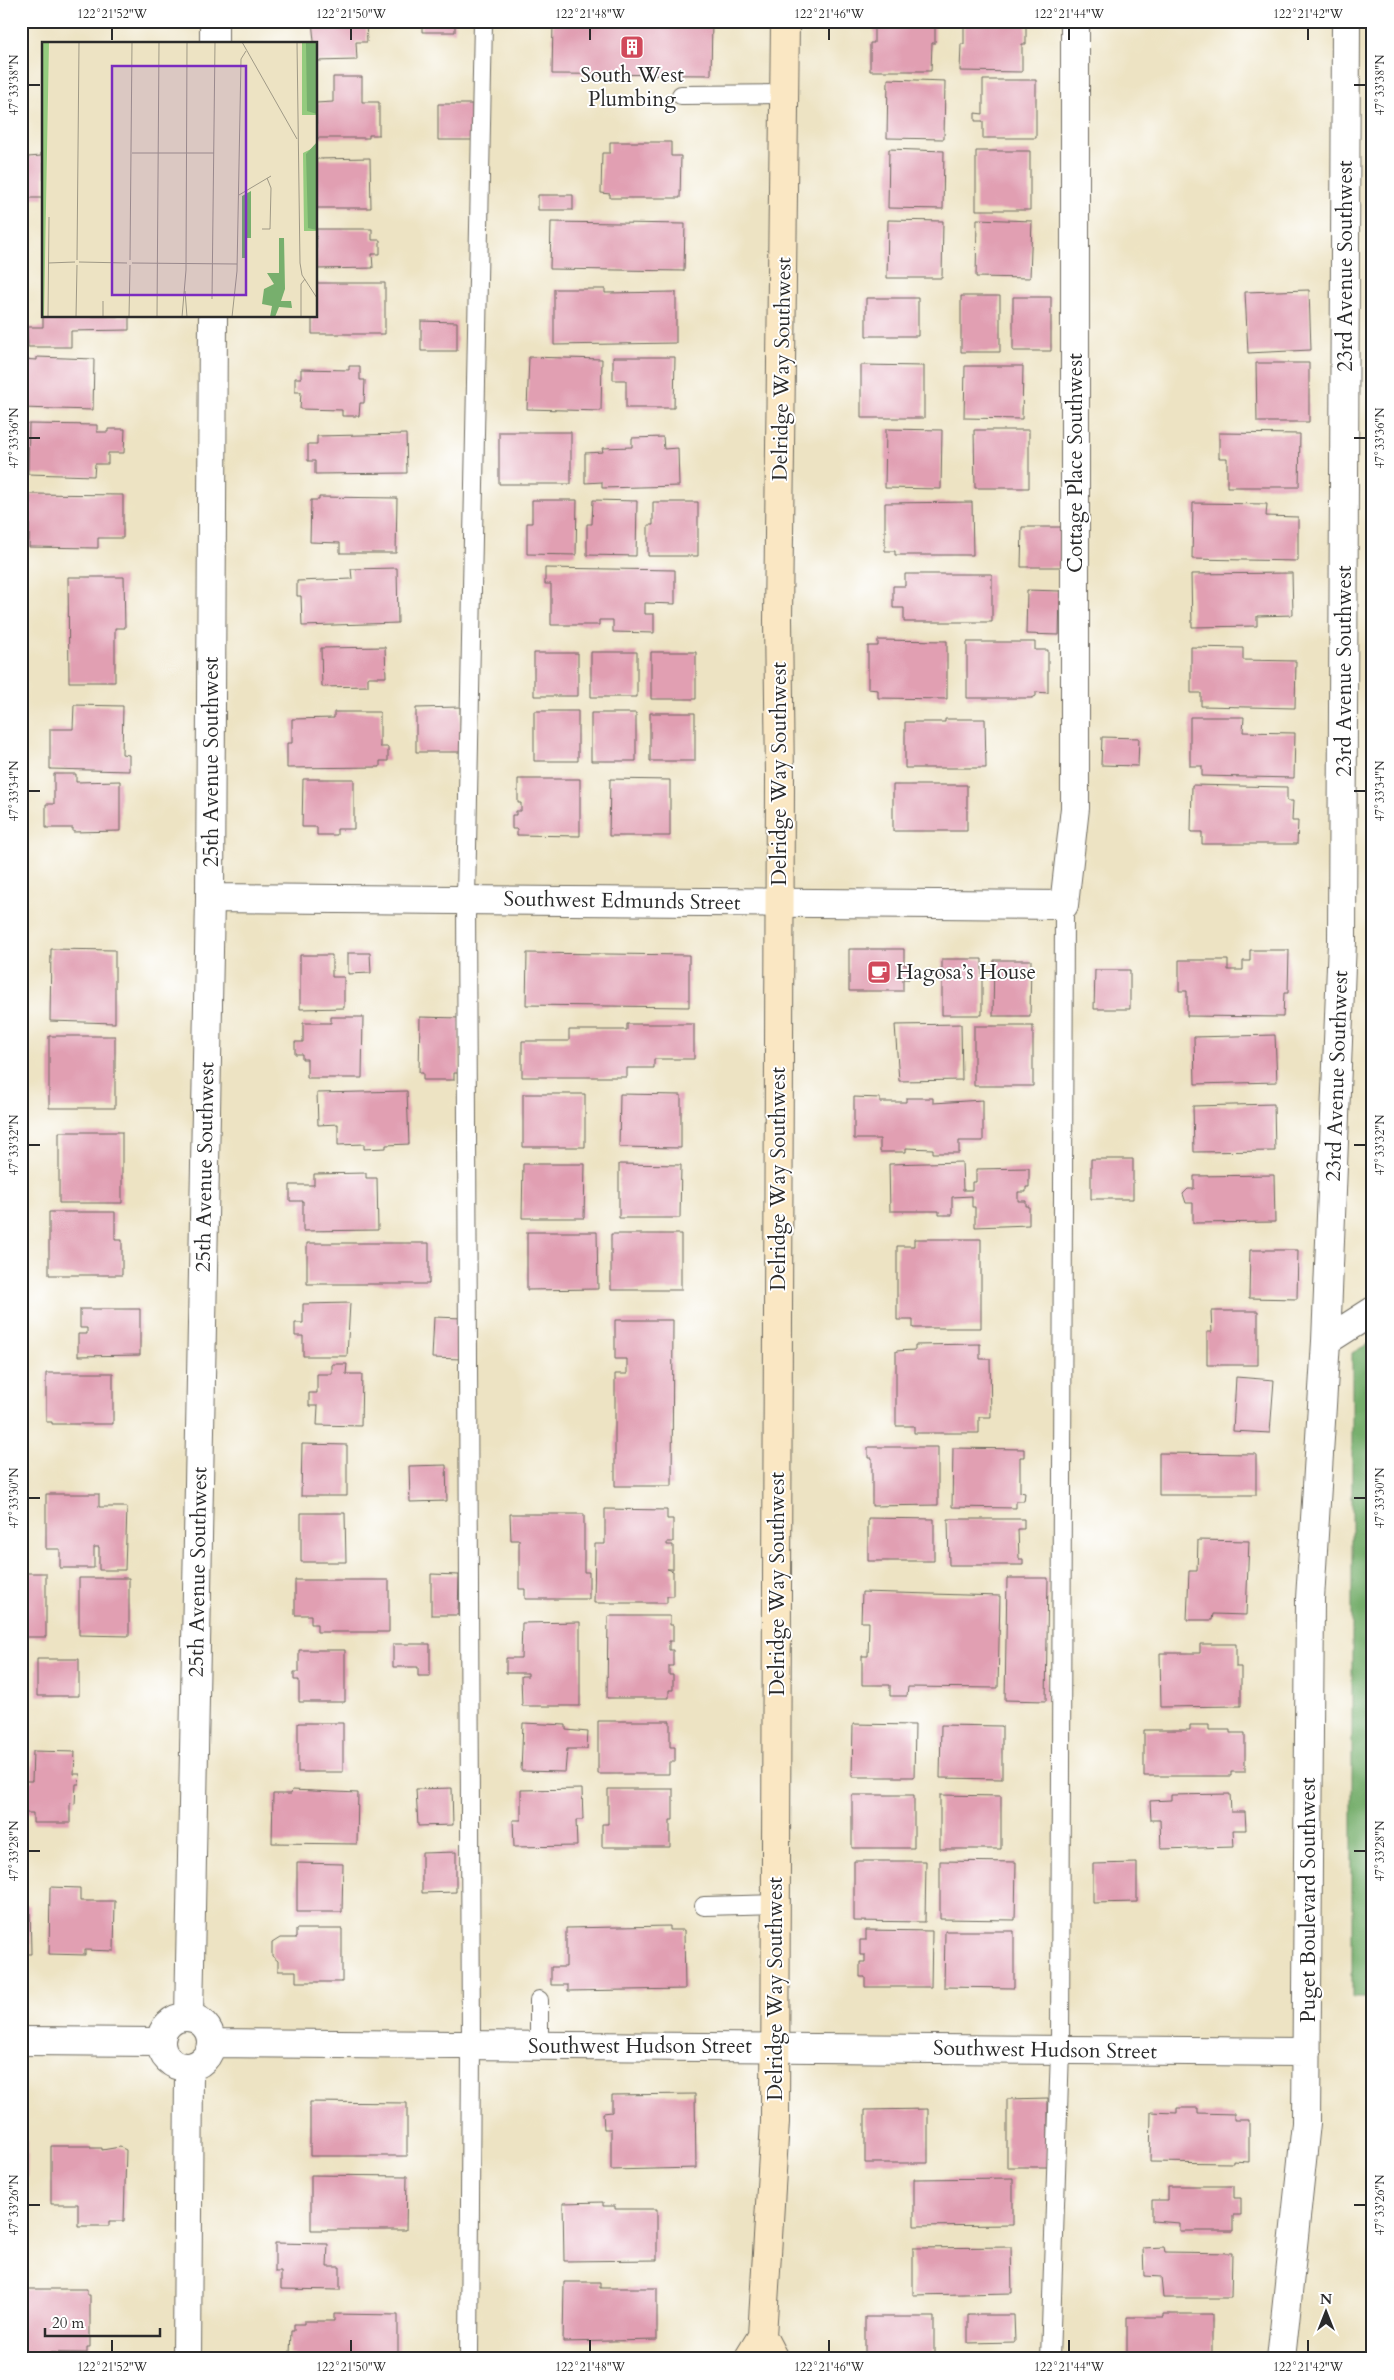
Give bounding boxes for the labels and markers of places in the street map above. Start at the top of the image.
building icon: South West Plumbing [619,34,645,60]
place label: South West Plumbing [580,61,684,114]
place label: Hagosa’s House [896,958,1036,987]
cafe icon: Hagosa’s House [866,959,892,985]

